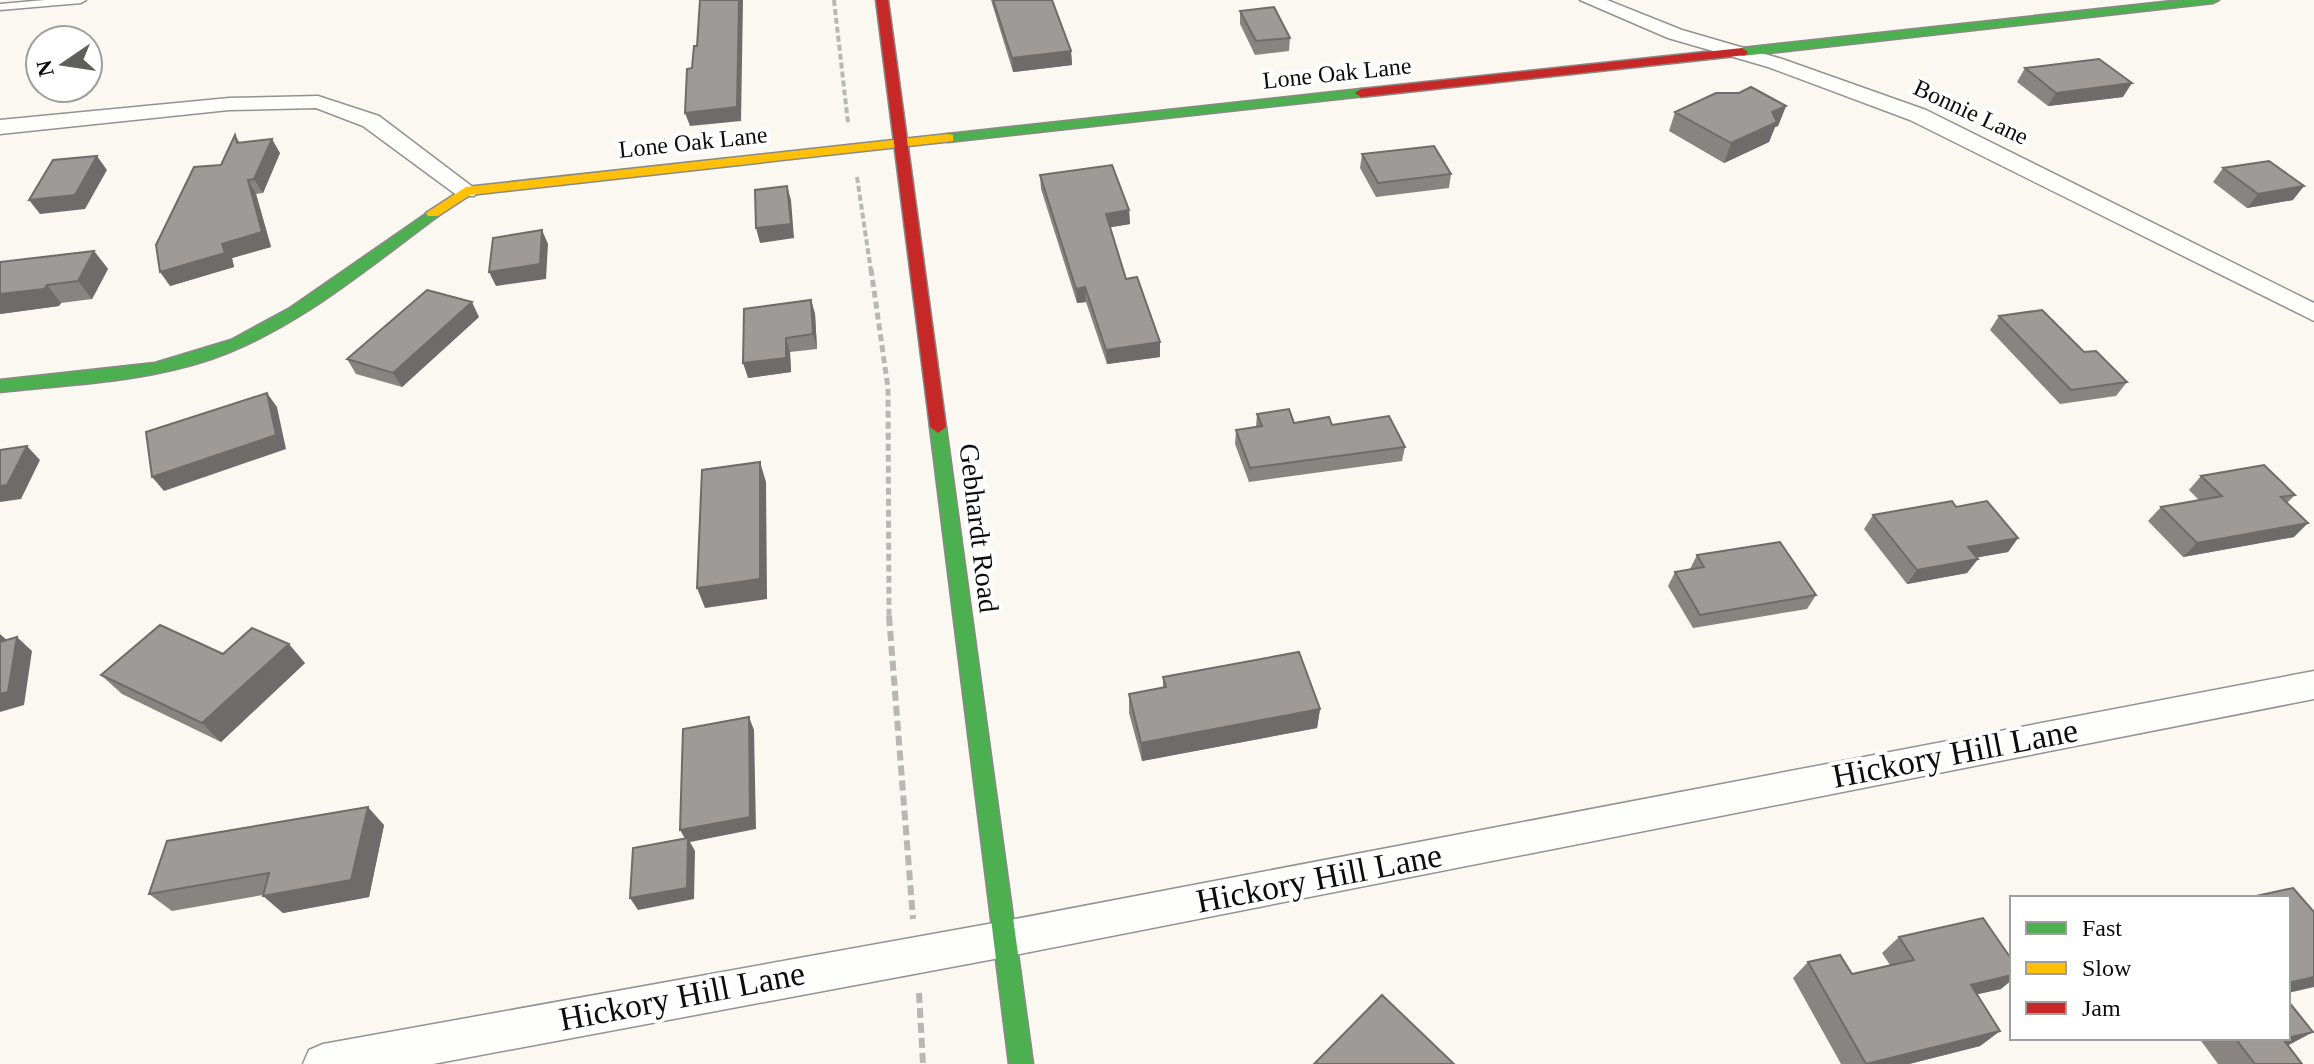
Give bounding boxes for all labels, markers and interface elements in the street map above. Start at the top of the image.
north arrow [24,24,104,104]
street label: Lone Oak Lane [1261,52,1413,94]
text: N [31,58,59,79]
street label: Bonnie Lane [1910,74,2032,150]
street label: Lone Oak Lane [617,121,769,163]
street label: Gebhardt Road [953,442,1005,614]
street label: Hickory Hill Lane [1829,711,2081,795]
street label: Hickory Hill Lane [1193,836,1445,920]
legend [2010,896,2290,1040]
text: Fast [2082,915,2122,941]
street label: Hickory Hill Lane [556,954,808,1038]
text: Slow [2082,955,2132,981]
text: Jam [2082,995,2121,1021]

